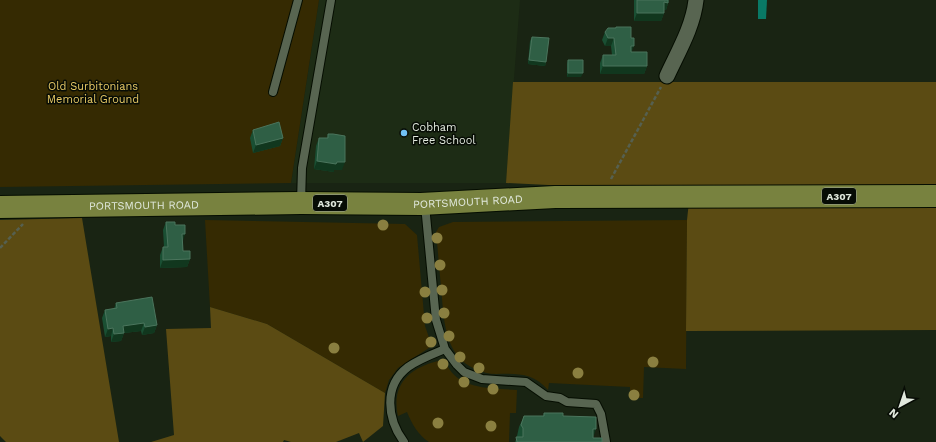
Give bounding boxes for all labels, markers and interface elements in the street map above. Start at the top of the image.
park label: Old Surbitonians Memorial Ground [47,80,139,106]
place label: Cobham Free School [412,121,476,147]
marker: Cobham Free School [399,128,409,138]
road number: A307 [822,188,856,204]
street label: PORTSMOUTH ROAD [413,192,523,211]
road number: A307 [313,195,347,211]
street label: PORTSMOUTH ROAD [89,198,199,212]
north arrow [880,386,920,426]
text: N [887,406,901,421]

